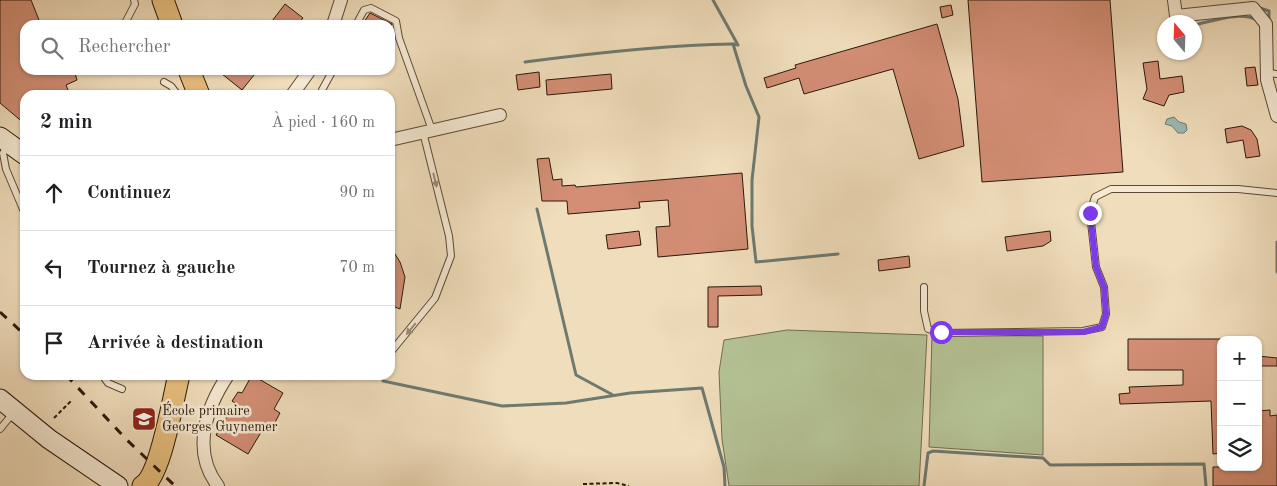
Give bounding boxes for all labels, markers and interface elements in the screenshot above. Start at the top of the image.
north arrow [1157,15,1202,60]
search box [20,20,395,75]
icon: search [38,34,66,62]
text: Rechercher [78,38,171,57]
text: 2 min [40,112,93,133]
text: À pied · 160 m [272,115,375,131]
one-way arrow [431,172,439,187]
icon: ahead [40,179,68,207]
text: Continuez [87,184,171,203]
text: 90 m [339,185,375,201]
route end [1079,202,1102,225]
icon: left [40,254,68,282]
text: Tournez à gauche [87,259,235,278]
text: 70 m [339,260,375,276]
route start [930,321,953,344]
one-way arrow [406,322,416,336]
icon: arrive [40,329,68,357]
text: Arrivée à destination [87,334,263,353]
map controls [1217,336,1262,471]
button: + [1217,336,1262,381]
button: − [1217,381,1262,426]
place label: École primaire Georges Guynemer [162,401,278,434]
school or university icon: École primaire Georges Guynemer [131,406,157,432]
button: layers [1217,426,1262,471]

